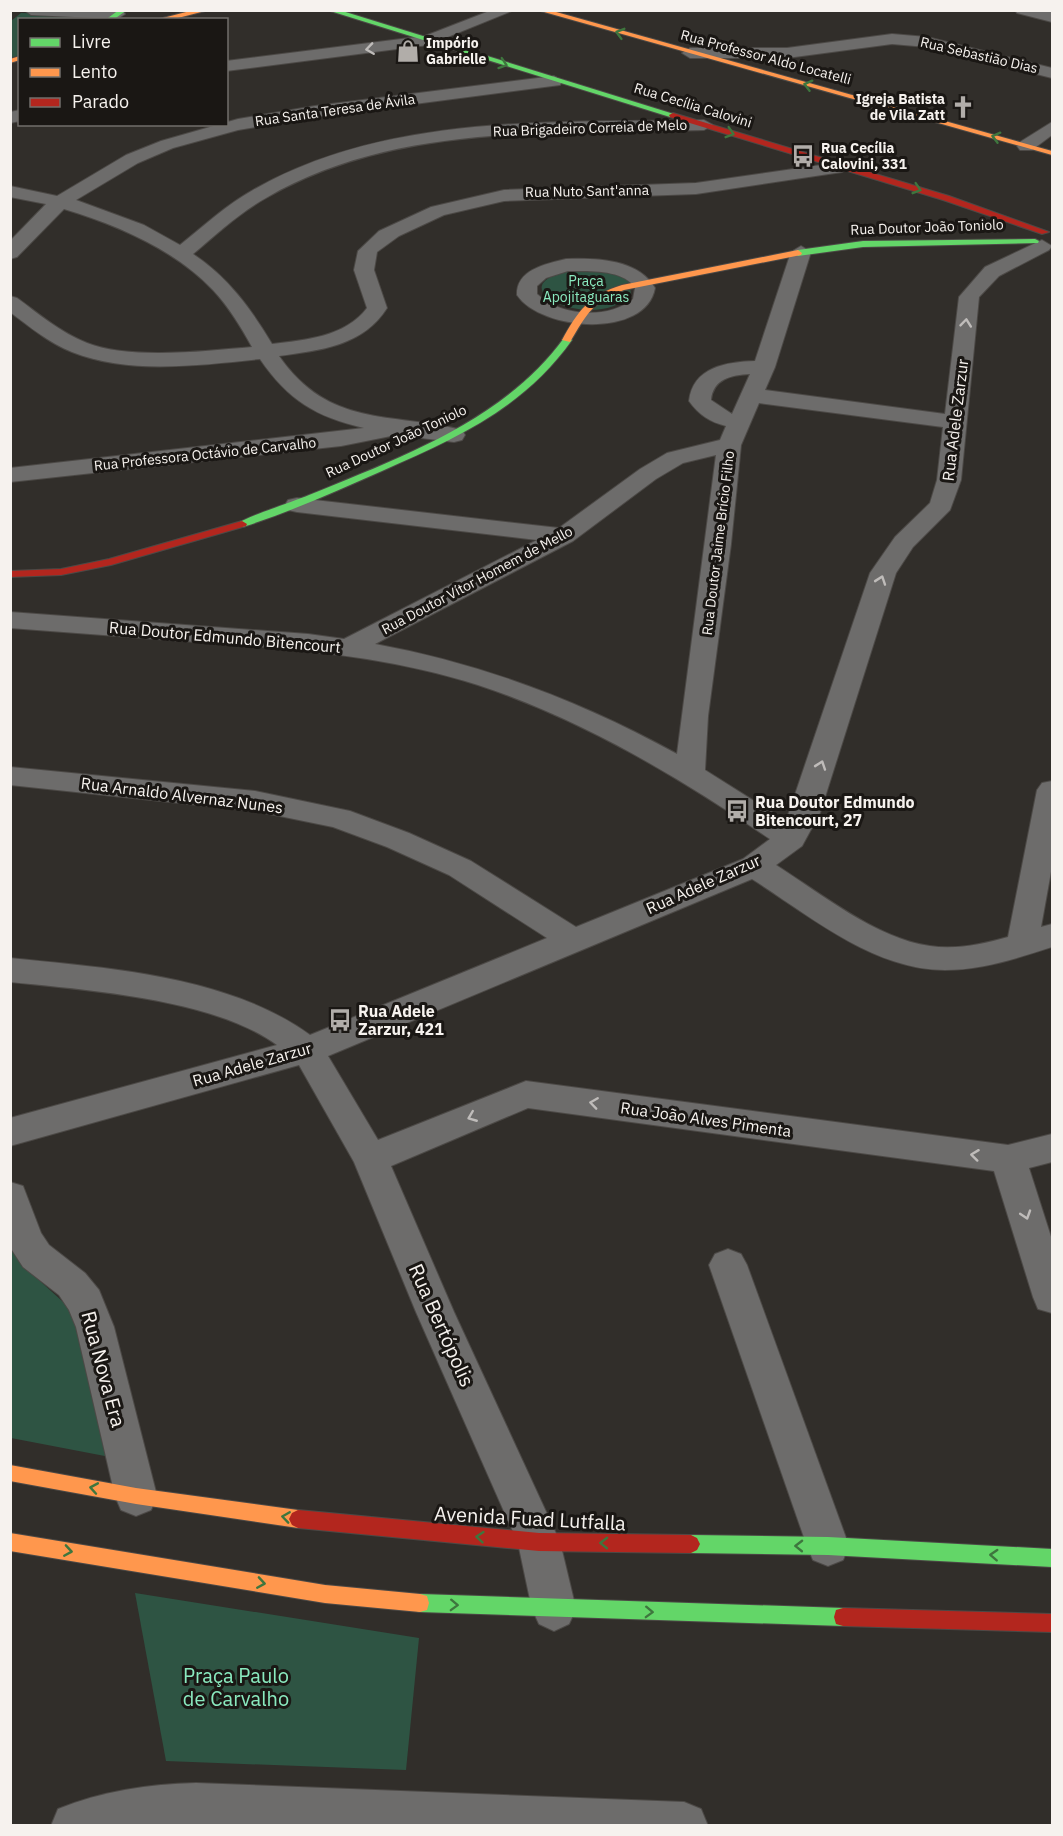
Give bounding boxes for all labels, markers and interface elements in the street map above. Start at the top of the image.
legend [18,18,228,126]
street label: Rua Professor Aldo Locatelli [679,26,853,88]
one-way arrow [615,28,626,40]
text: Livre [72,30,111,53]
street label: Rua Sebastião Dias [918,33,1040,77]
place label: Impório Gabrielle [426,34,486,68]
shop icon: Impório Gabrielle [395,38,421,64]
one-way arrow [365,42,374,54]
one-way arrow [497,57,508,69]
text: Lento [72,60,117,83]
street label: Rua Cecília Calovini [632,79,754,131]
one-way arrow [803,80,813,93]
street label: Rua Santa Teresa de Ávila [254,89,417,130]
text: Parado [72,90,129,113]
place label: Igreja Batista de Vila Zatt [856,90,945,124]
church icon: Igreja Batista de Vila Zatt [950,94,976,120]
street label: Rua Brigadeiro Correia de Melo [493,116,688,140]
one-way arrow [724,126,735,138]
one-way arrow [991,132,1002,144]
place label: Rua Cecília Calovini, 331 [821,139,907,173]
bus stop icon: Rua Cecília Calovini, 331 [790,143,816,169]
street label: Rua Nuto Sant'anna [525,181,650,201]
one-way arrow [911,182,922,194]
street label: Rua Doutor João Toniolo [850,215,1004,239]
park label: Praça Apojitaguaras [543,272,629,306]
one-way arrow [959,318,972,327]
street label: Rua Adele Zarzur [938,358,972,482]
street label: Rua Doutor João Toniolo [323,400,470,482]
street label: Rua Professora Octávio de Carvalho [93,433,317,475]
street label: Rua Doutor Jaime Brício Filho [698,450,738,636]
street label: Rua Doutor Vítor Homem de Mello [378,522,576,638]
one-way arrow [874,575,887,586]
street label: Rua Doutor Edmundo Bitencourt [108,617,342,657]
one-way arrow [814,761,826,771]
street label: Rua Arnaldo Alvernaz Nunes [80,773,284,817]
place label: Rua Doutor Edmundo Bitencourt, 27 [755,792,915,830]
bus stop icon: Rua Doutor Edmundo Bitencourt, 27 [724,798,750,824]
street label: Rua Adele Zarzur [643,850,763,918]
place label: Rua Adele Zarzur, 421 [358,1001,444,1039]
bus stop icon: Rua Adele Zarzur, 421 [327,1007,353,1033]
street label: Rua Adele Zarzur [190,1037,314,1091]
street label: Rua João Alves Pimenta [619,1097,793,1141]
one-way arrow [589,1098,599,1110]
one-way arrow [468,1109,478,1122]
one-way arrow [970,1149,979,1162]
one-way arrow [1019,1209,1031,1220]
street label: Rua Bertópolis [403,1259,481,1391]
street label: Rua Nova Era [76,1308,133,1430]
one-way arrow [89,1482,99,1495]
street label: Avenida Fuad Lutfalla [433,1499,627,1537]
one-way arrow [282,1512,291,1524]
one-way arrow [476,1531,485,1544]
one-way arrow [600,1537,609,1549]
one-way arrow [795,1539,804,1552]
one-way arrow [63,1544,73,1557]
one-way arrow [990,1548,999,1561]
one-way arrow [255,1576,265,1589]
one-way arrow [450,1598,459,1611]
one-way arrow [645,1605,654,1618]
park label: Praça Paulo de Carvalho [183,1662,289,1712]

